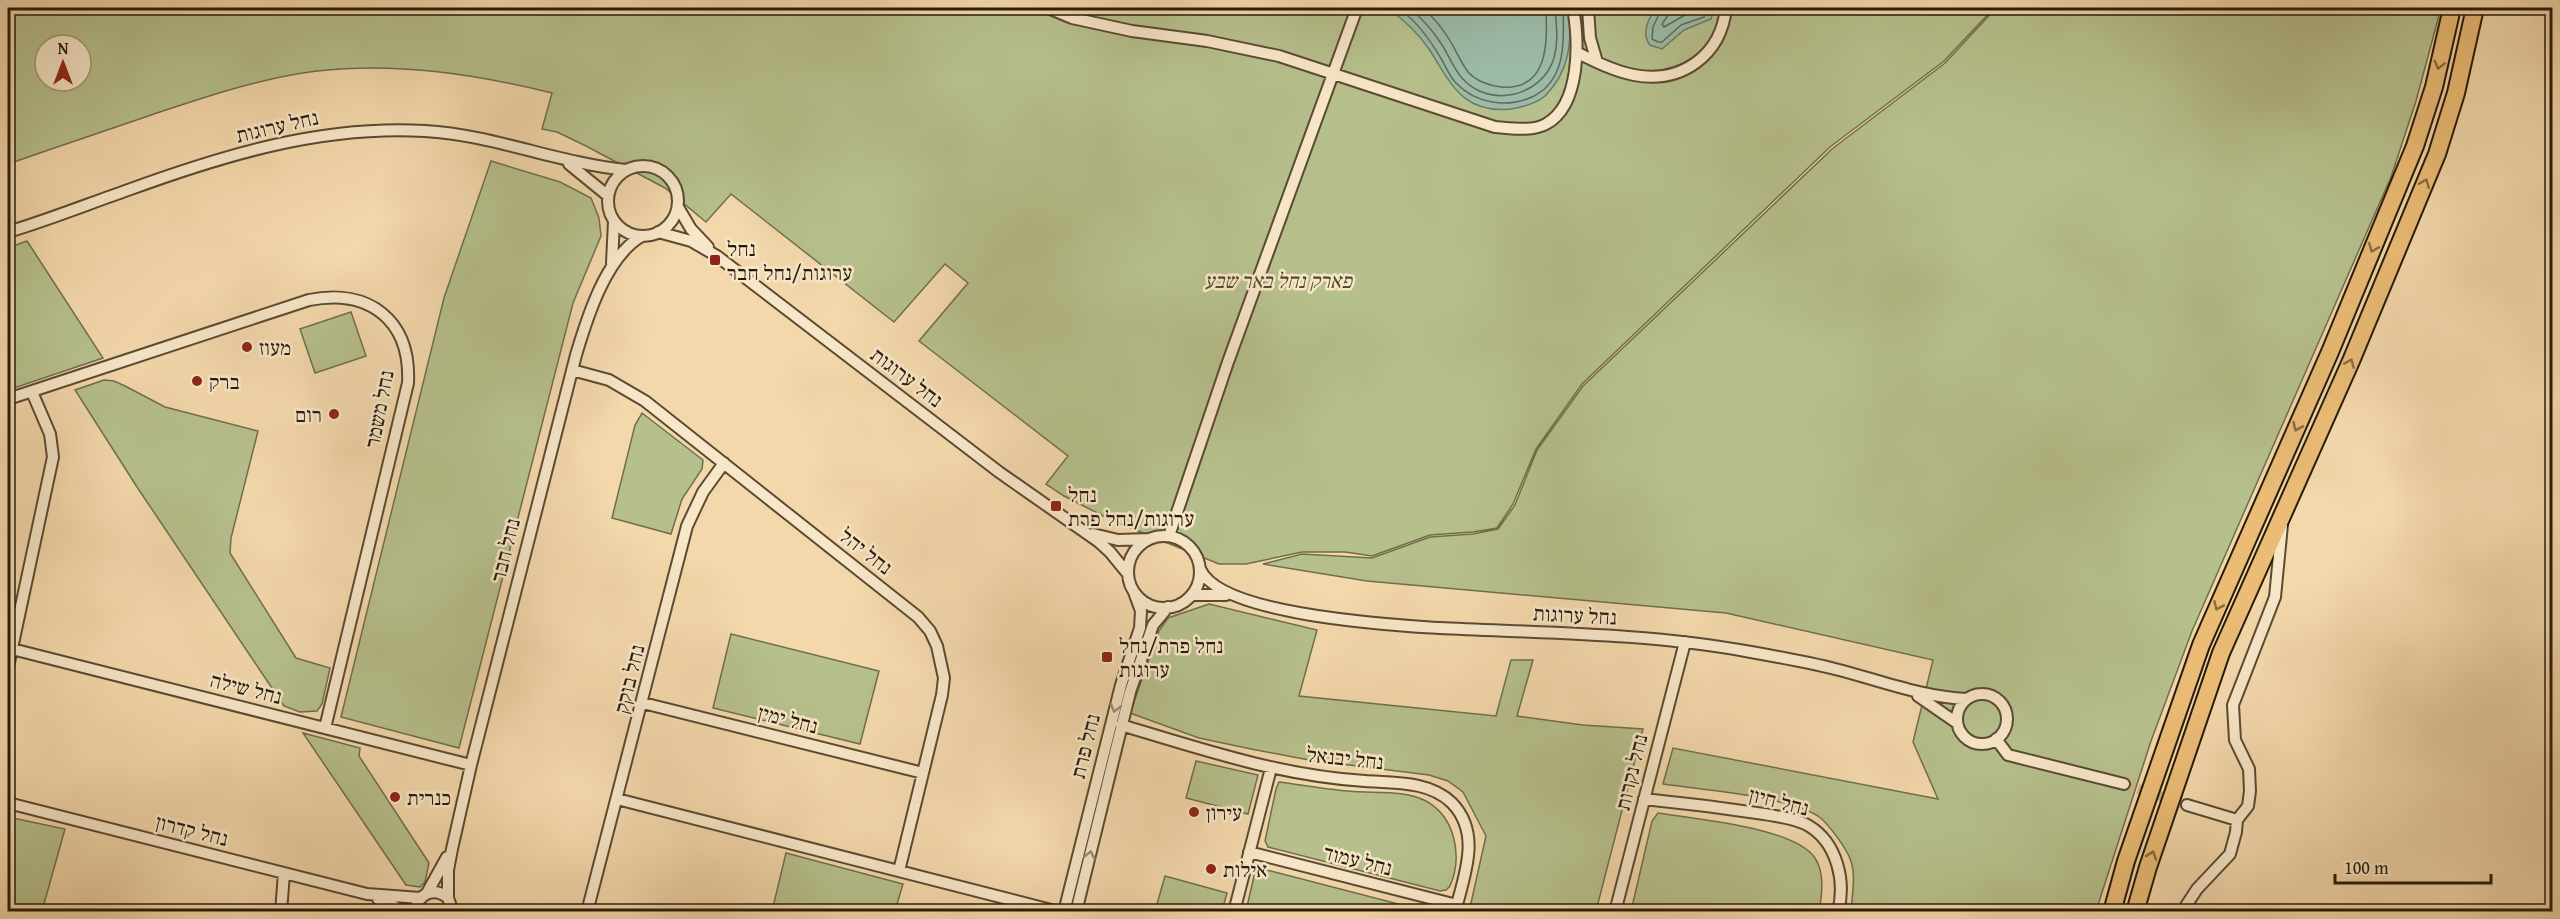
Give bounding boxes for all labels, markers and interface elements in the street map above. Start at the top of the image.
north arrow [33,33,93,93]
text: N [58,36,69,60]
one-way arrow [2434,59,2447,69]
street label: נחל ערוגות [233,101,321,151]
one-way arrow [2418,178,2430,189]
place label: נחל ערוגות/נחל חבר [727,233,852,288]
one-way arrow [2368,241,2380,252]
marker: נחל ערוגות/נחל חבר [708,253,722,267]
park label: פארק נחל באר שבע [1204,265,1353,296]
place label: מעוז [259,332,291,363]
street label: נחל ערוגות [864,339,950,415]
marker: מעוז [240,340,254,354]
one-way arrow [2343,358,2355,369]
place label: ברק [209,366,240,397]
street label: נחל משמר [356,367,402,451]
marker: ברק [190,374,204,388]
place label: רום [295,399,322,430]
marker: רום [327,407,341,421]
one-way arrow [2292,421,2304,432]
place label: נחל ערוגות/נחל פרת [1068,479,1194,534]
marker: נחל ערוגות/נחל פרת [1049,499,1063,513]
street label: נחל חבר [482,515,528,585]
street label: נחל יהל [833,520,899,582]
street label: נחל ערוגות [1532,597,1618,633]
one-way arrow [2213,599,2225,610]
place label: נחל פרת/נחל ערוגות [1119,630,1223,685]
street label: נחל בוקק [605,641,653,717]
marker: נחל פרת/נחל ערוגות [1100,650,1114,664]
street label: נחל שילה [207,664,285,712]
street label: נחל ימין [755,697,821,741]
one-way arrow [1110,702,1122,713]
street label: נחל פרת [1062,710,1108,782]
street label: נחל נקרות [1607,731,1655,813]
street label: נחל יבנאל [1305,739,1385,777]
street label: נחל חיון [1746,779,1812,823]
place label: כנרית [407,782,451,813]
marker: כנרית [388,790,402,804]
place label: עירון [1206,797,1242,828]
marker: עירון [1187,805,1201,819]
street label: נחל קדרון [152,806,232,854]
street label: נחל עמוד [1320,837,1396,883]
scale bar [2335,847,2491,885]
one-way arrow [1082,850,1095,860]
one-way arrow [2144,850,2157,861]
place label: אילות [1223,854,1267,885]
text: 100 m [2344,854,2389,881]
marker: אילות [1204,862,1218,876]

